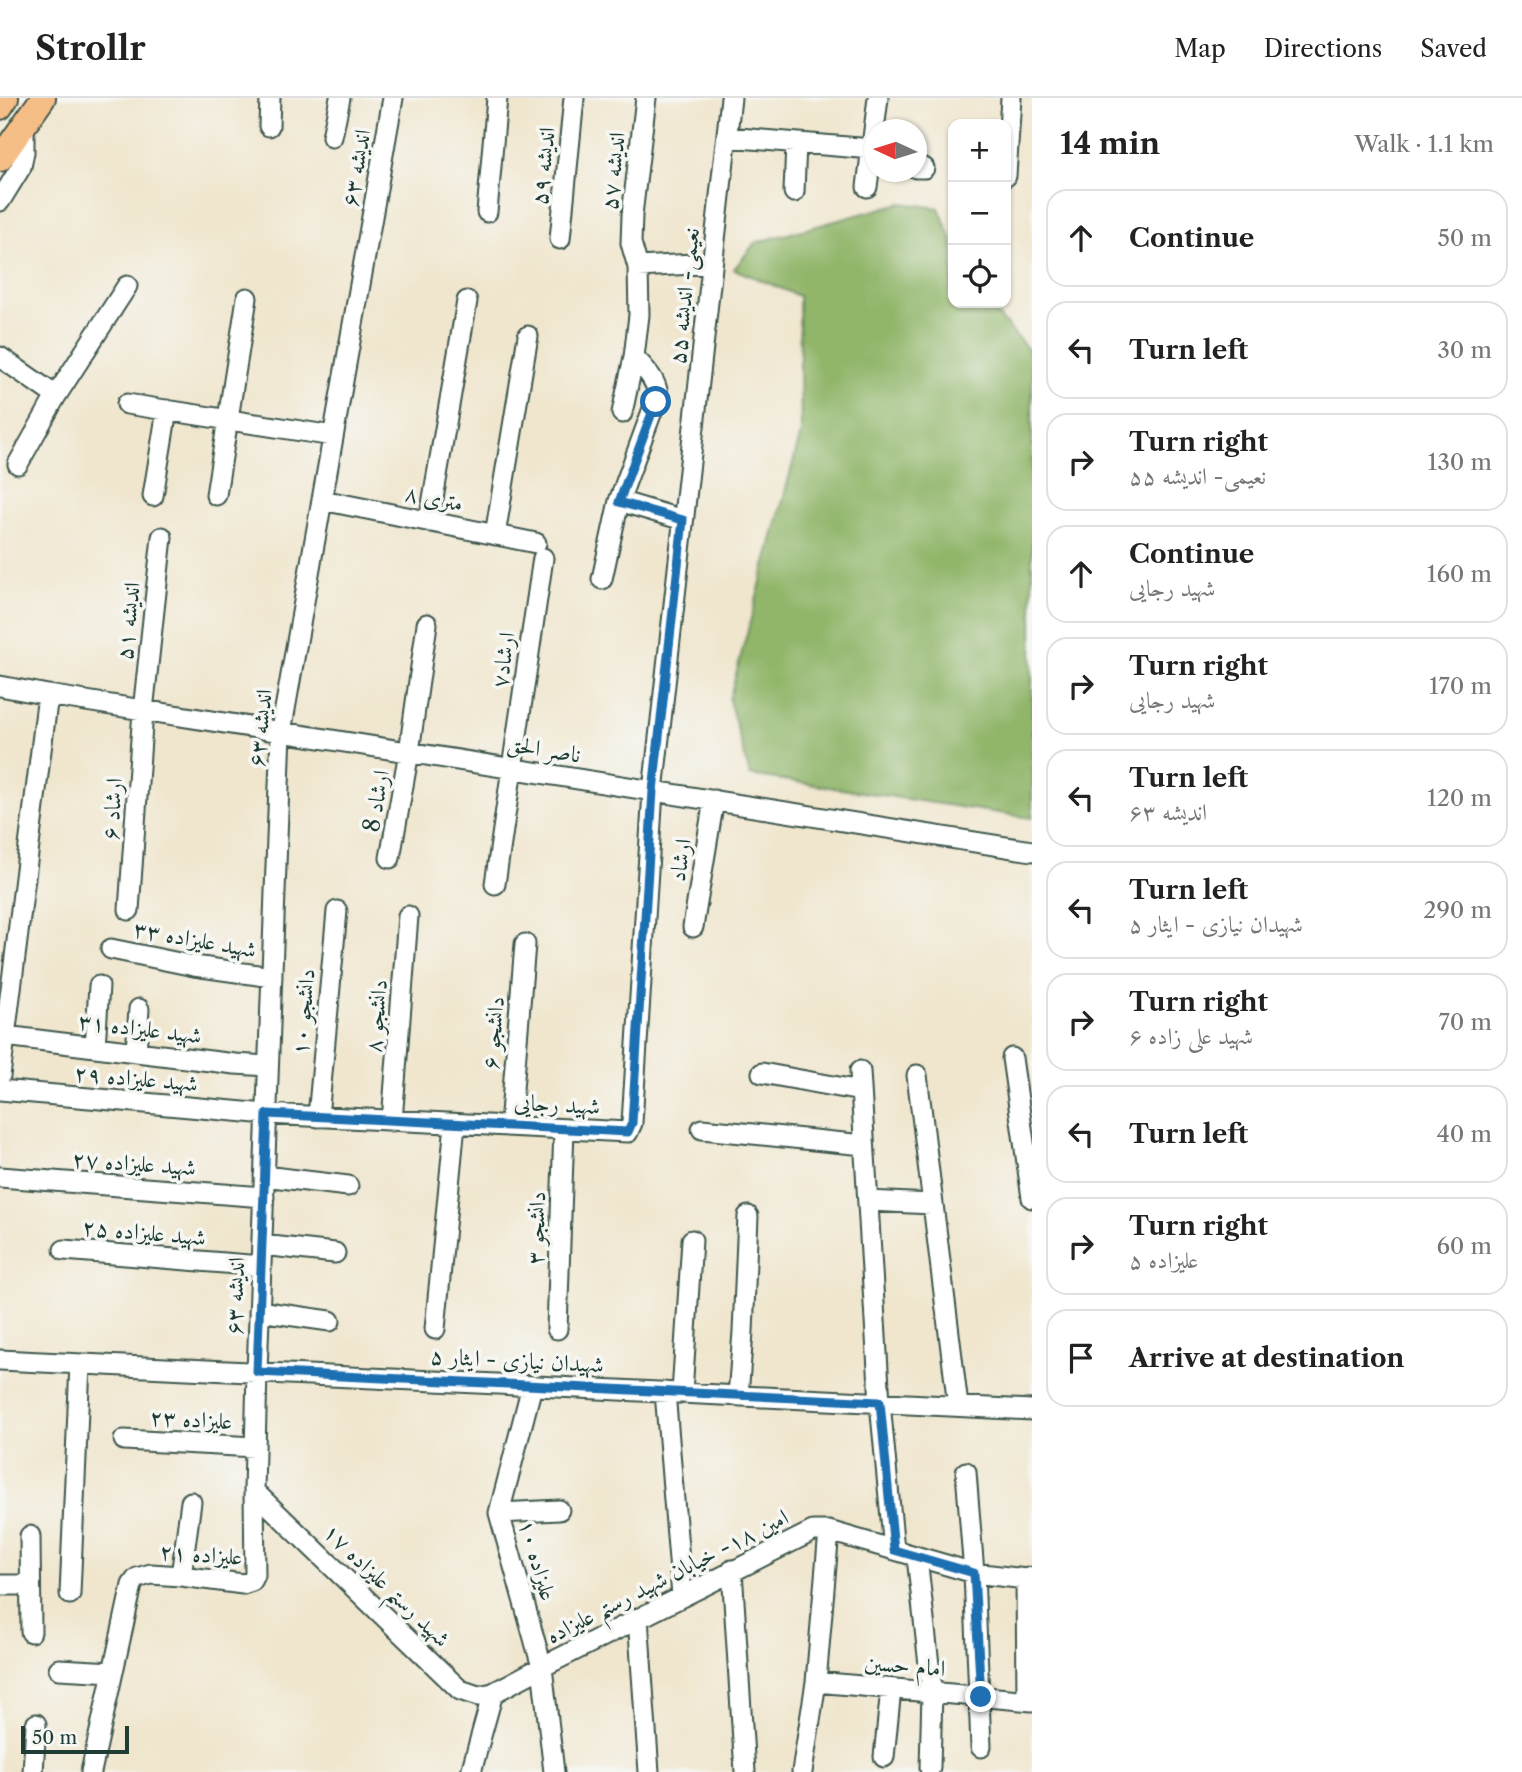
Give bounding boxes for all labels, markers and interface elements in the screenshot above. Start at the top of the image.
text: Strollr [35,28,146,69]
text: Map [1174,34,1226,63]
text: Directions [1264,34,1382,63]
text: Saved [1420,34,1487,63]
north arrow [864,119,927,182]
map controls [948,119,1011,308]
button: + [948,119,1011,182]
text: 14 min [1060,125,1160,162]
street label: اندیشه ۵۹ [525,126,561,206]
street label: اندیشه ۶۳ [335,127,377,209]
text: Walk · 1.1 km [1354,130,1494,158]
street label: اندیشه ۵۷ [595,131,631,211]
button: − [948,182,1011,245]
icon: ahead [1062,219,1100,257]
text: Continue [1129,222,1254,254]
text: 50 m [1437,224,1492,252]
street label: نعیمی- اندیشه ۵۵ [663,226,707,366]
button: locate [948,245,1011,308]
icon: left [1062,331,1100,369]
text: Turn left [1129,334,1248,366]
text: 30 m [1437,336,1492,364]
route start [640,386,671,417]
text: Turn right [1129,426,1268,458]
icon: right [1062,443,1100,481]
text: 130 m [1428,448,1492,476]
text: نعیمی- اندیشه ۵۵ [1129,462,1266,490]
street label: ۸ متری [402,479,466,517]
text: Continue [1129,538,1254,570]
icon: ahead [1062,555,1100,593]
text: 160 m [1427,560,1492,588]
text: شهید رجایی [1129,574,1215,602]
street label: اندیشه ۵۱ [110,581,146,661]
street label: ارشاد۷ [485,630,521,690]
text: Turn right [1129,650,1268,682]
icon: right [1062,667,1100,705]
text: 170 m [1429,672,1492,700]
text: شهید رجایی [1129,686,1215,714]
street label: اندیشه ۶۳ [242,688,278,768]
street label: ناصر الحق [505,729,583,771]
text: Turn left [1129,762,1248,794]
street label: ارشاد 8 [357,768,395,834]
street label: ارشاد ۶ [96,777,128,841]
icon: left [1062,779,1100,817]
text: 120 m [1427,784,1492,812]
text: اندیشه ۶۳ [1129,798,1207,826]
street label: ارشاد [663,837,697,883]
text: Turn left [1129,874,1248,906]
icon: left [1062,891,1100,929]
text: 290 m [1423,896,1492,924]
text: شهیدان نیازی - ایثار ۵ [1129,910,1303,938]
street label: شهید علیزاده ۳۳ [131,914,259,965]
street label: دانشجو ۱۰ [285,968,322,1057]
street label: دانشجو ۸ [359,978,394,1054]
text: Turn right [1129,986,1268,1018]
street label: دانشجو ۶ [476,995,511,1071]
icon: right [1062,1003,1100,1041]
street label: شهید علیزاده ۳۱ [77,1007,203,1050]
text: 70 m [1439,1008,1492,1036]
text: شهید علی زاده ۶ [1129,1022,1253,1050]
street label: شهید علیزاده ۲۹ [73,1059,199,1098]
street label: شهید رجایی [513,1088,601,1121]
icon: left [1062,1115,1100,1153]
text: Turn left [1129,1118,1248,1150]
text: 40 m [1437,1120,1492,1148]
street label: شهید علیزاده ۲۷ [71,1145,197,1182]
street label: دانشجو ۳ [521,1191,552,1265]
text: Turn right [1129,1210,1268,1242]
street label: شهید علیزاده ۲۵ [81,1213,207,1252]
icon: right [1062,1227,1100,1265]
text: 60 m [1436,1232,1492,1260]
text: علیزاده ۵ [1129,1246,1199,1274]
street label: اندیشه ۶۳ [220,1256,250,1336]
icon: arrive [1062,1339,1100,1377]
street label: شهیدان نیازی - ایثار ۵ [429,1341,605,1380]
text: Arrive at destination [1129,1342,1404,1374]
street label: علیزاده ۲۳ [149,1403,233,1435]
street label: امین ۱۸- خيابان شهيد رستم عليزاده [541,1503,797,1657]
street label: علیزاده ۱۰ [513,1516,563,1604]
street label: ۱۷ شهید رستم علیزاده [312,1518,456,1659]
street label: علیزاده ۲۱ [159,1537,243,1571]
street label: امام حسین [863,1648,947,1688]
route end [965,1681,996,1712]
scale bar [21,1723,130,1755]
text: 50 m [32,1726,77,1749]

